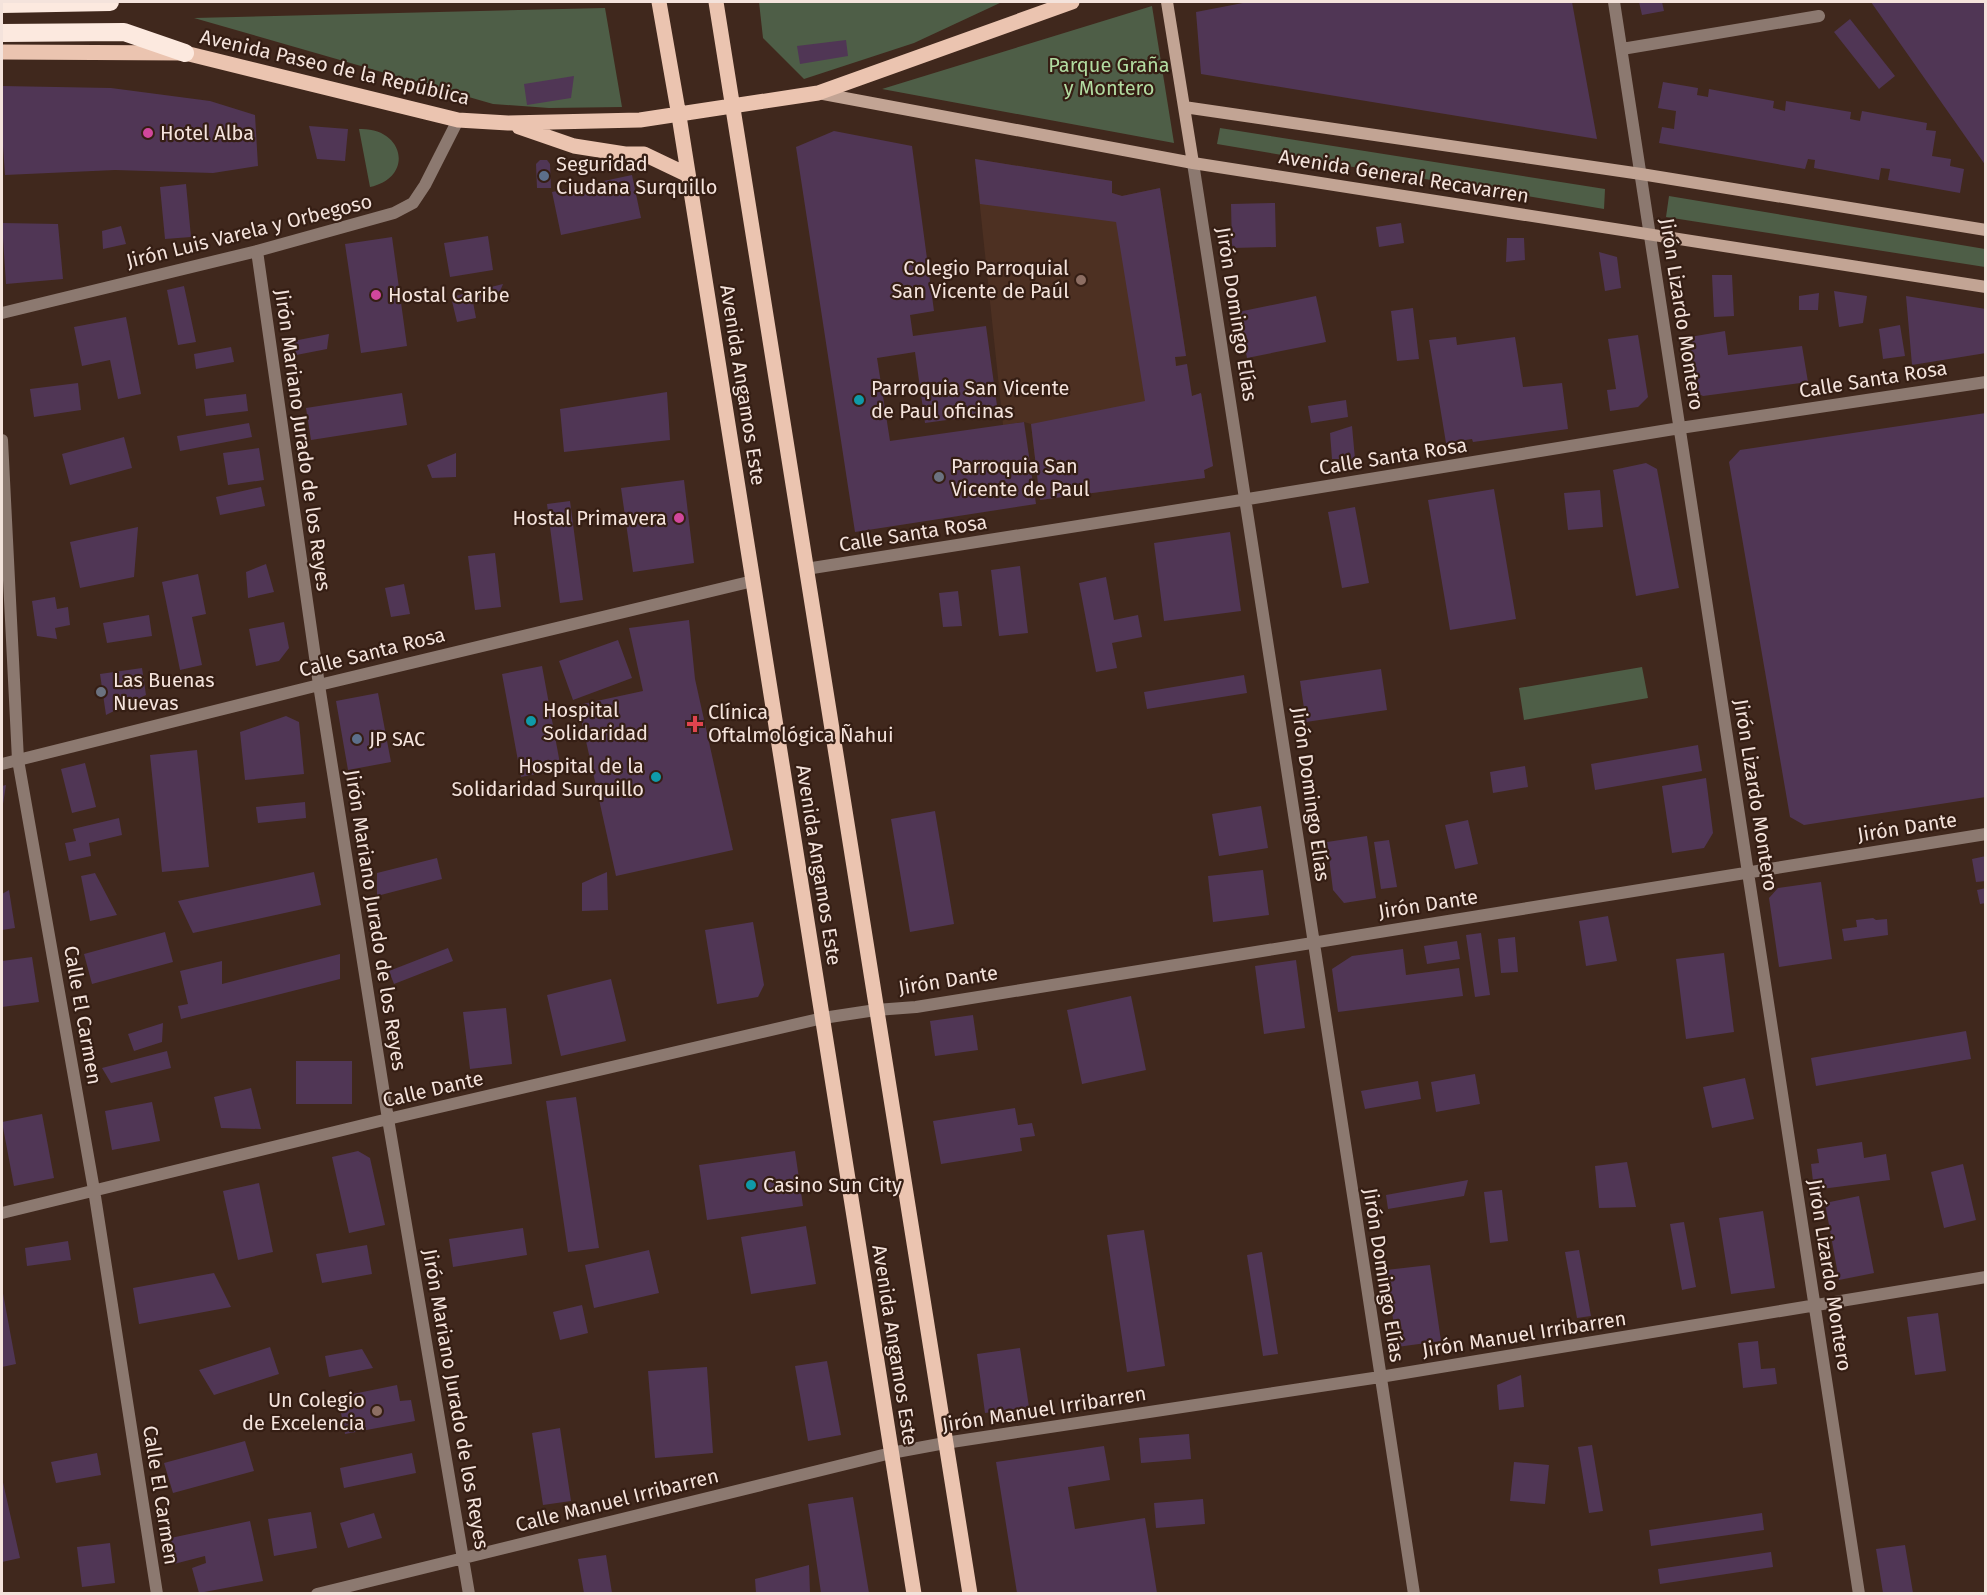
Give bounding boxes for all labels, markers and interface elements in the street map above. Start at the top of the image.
street label: Avenida Paseo de la República [198,24,472,110]
park label: Parque Graña y Montero [1048,53,1170,100]
place label: Hotel Alba [160,121,254,145]
marker: Hotel Alba [141,126,155,140]
street label: Avenida General Recavarren [1277,144,1531,208]
place label: Seguridad Ciudana Surquillo [556,152,717,199]
marker: Seguridad Ciudana Surquillo [537,169,551,183]
street label: Jirón Luis Varela y Orbegoso [124,189,374,273]
street label: Jirón Lizardo Montero [1655,216,1709,412]
street label: Jirón Domingo Elías [1211,225,1263,403]
place label: Colegio Parroquial San Vicente de Paúl [891,256,1069,303]
marker: Colegio Parroquial San Vicente de Paúl [1074,273,1088,287]
place label: Hostal Caribe [388,283,510,307]
street label: Avenida Angamos Este [715,283,771,487]
street label: Jirón Mariano Jurado de los Reyes [270,288,336,592]
marker: Hostal Caribe [369,288,383,302]
street label: Calle Santa Rosa [1797,355,1949,403]
place label: Parroquia San Vicente de Paul oficinas [871,376,1070,423]
marker: Parroquia San Vicente de Paul oficinas [852,393,866,407]
street label: Calle Santa Rosa [1317,432,1469,480]
place label: Parroquia San Vicente de Paul [951,454,1090,501]
marker: Parroquia San Vicente de Paul [932,470,946,484]
place label: Hostal Primavera [513,506,667,530]
street label: Calle Santa Rosa [837,509,989,557]
marker: Hostal Primavera [672,511,686,525]
street label: Calle Santa Rosa [296,622,448,682]
place label: Las Buenas Nuevas [113,668,215,715]
marker: Las Buenas Nuevas [94,685,108,699]
street label: Jirón Lizardo Montero [1729,697,1783,893]
place label: Hospital Solidaridad [543,698,648,745]
place label: Clínica Oftalmológica Ñahui [708,700,894,747]
street label: Jirón Domingo Elías [1287,705,1335,883]
marker: Hospital Solidaridad [524,714,538,728]
marker: Clínica Oftalmológica Ñahui [686,715,704,733]
place label: JP SAC [369,727,425,751]
marker: JP SAC [350,732,364,746]
place label: Hospital de la Solidaridad Surquillo [451,754,644,801]
street label: Avenida Angamos Este [791,763,847,967]
street label: Jirón Mariano Jurado de los Reyes [340,768,412,1072]
marker: Hospital de la Solidaridad Surquillo [649,770,663,784]
street label: Jirón Dante [1855,807,1959,847]
street label: Jirón Dante [1376,884,1480,924]
street label: Calle El Carmen [59,944,107,1086]
street label: Jirón Dante [896,960,1000,1000]
street label: Calle Dante [380,1066,486,1112]
place label: Casino Sun City [763,1173,902,1197]
street label: Jirón Lizardo Montero [1803,1177,1857,1373]
marker: Casino Sun City [744,1178,758,1192]
street label: Jirón Domingo Elías [1358,1186,1410,1364]
street label: Avenida Angamos Este [867,1243,923,1447]
street label: Jirón Mariano Jurado de los Reyes [418,1247,494,1551]
street label: Jirón Manuel Irribarren [1420,1306,1628,1362]
street label: Jirón Manuel Irribarren [940,1381,1148,1437]
place label: Un Colegio de Excelencia [242,1388,365,1435]
marker: Un Colegio de Excelencia [370,1404,384,1418]
street label: Calle El Carmen [138,1424,184,1566]
street label: Calle Manuel Irribarren [513,1463,721,1537]

